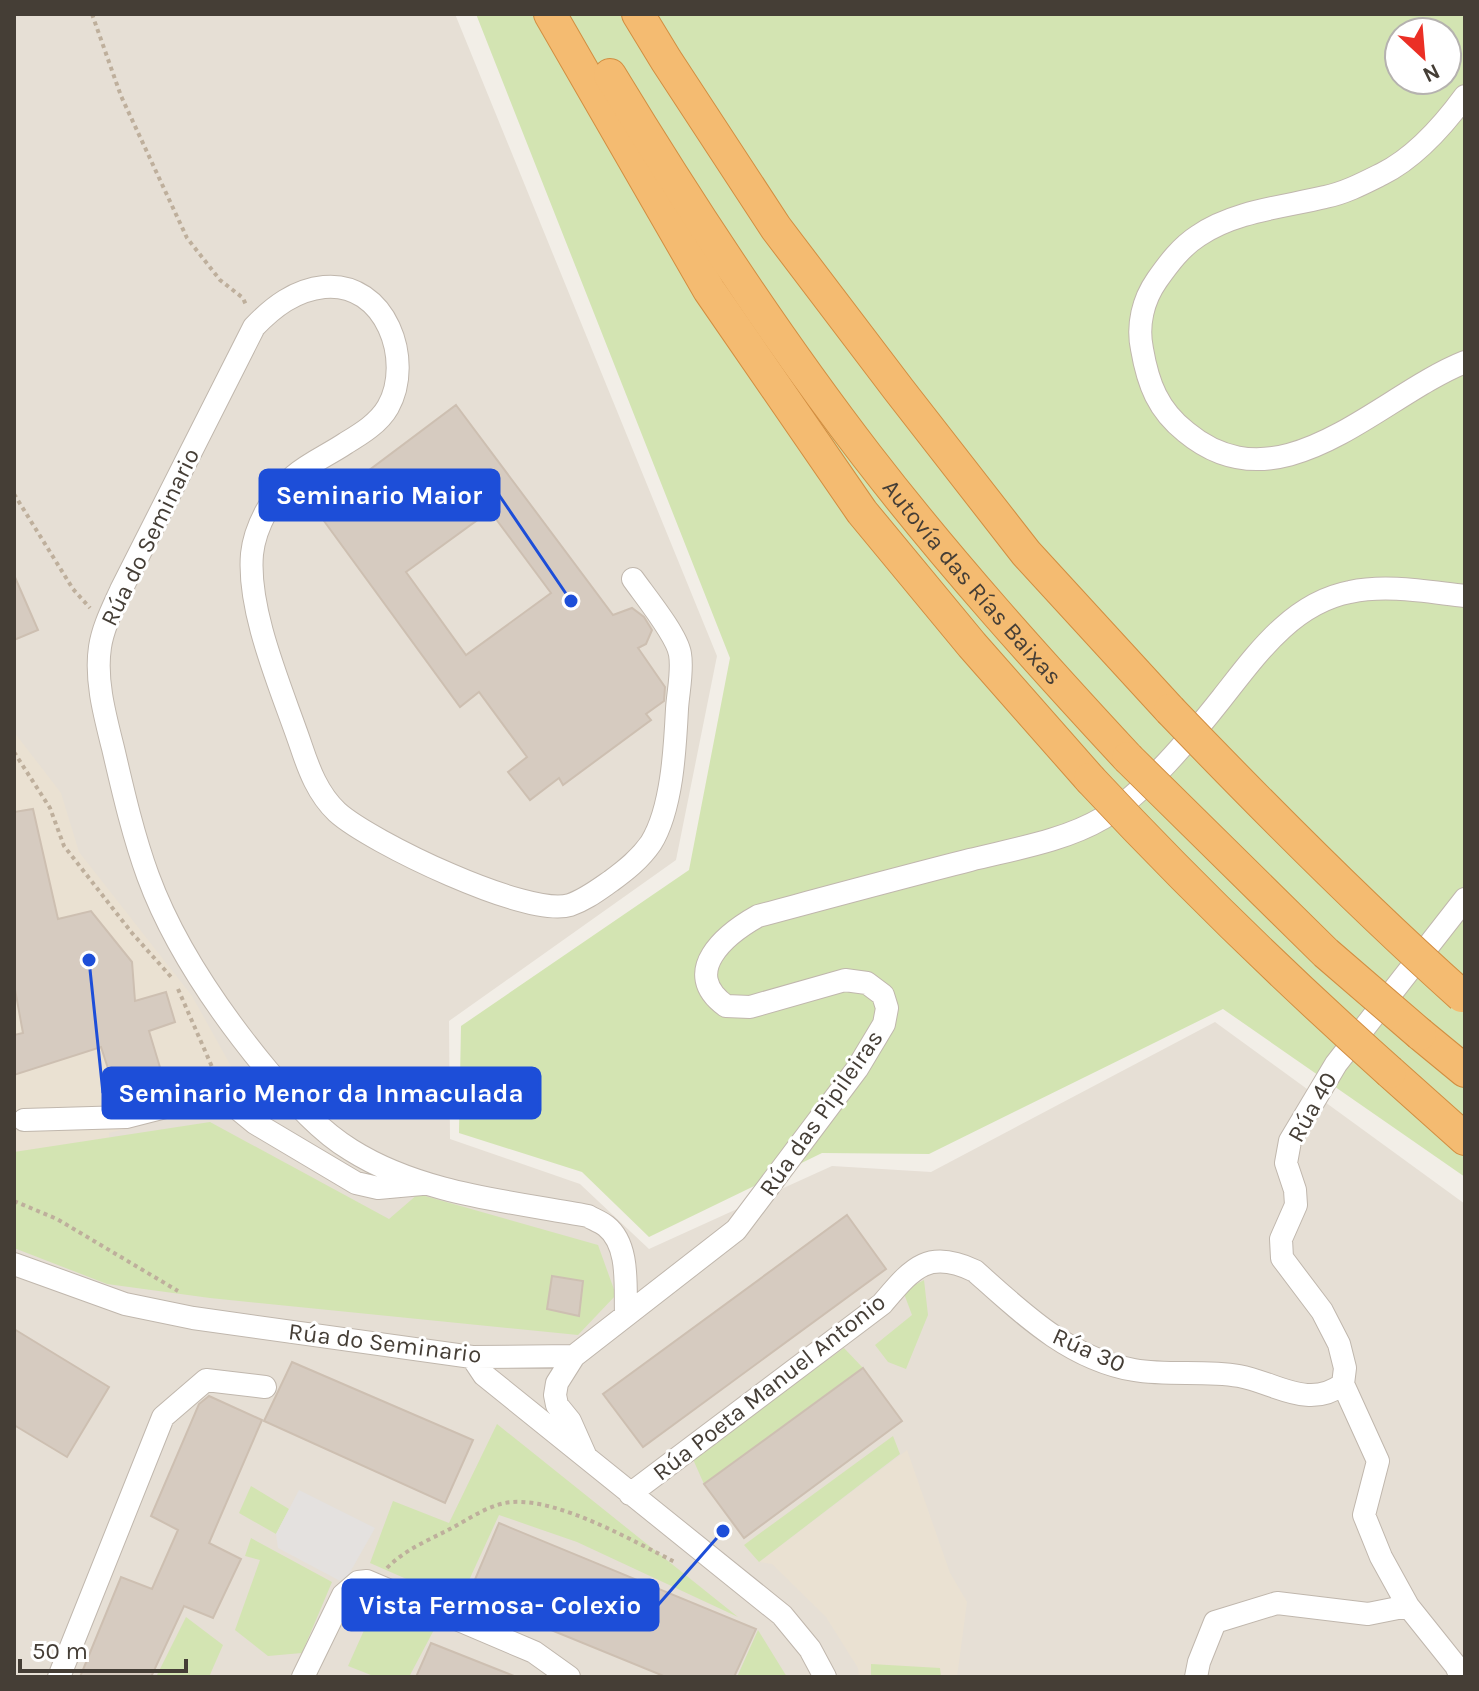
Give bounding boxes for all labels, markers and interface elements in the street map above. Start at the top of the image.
north arrow [1383,16,1463,96]
text: N [1419,58,1444,88]
street label: Rúa do Seminario [95,444,205,630]
callout: Seminario Maior [260,470,499,520]
street label: Autovía das Rías Baixas [877,474,1068,690]
text: Seminario Maior [276,480,483,511]
street label: Rúa das Pipileiras [753,1025,889,1201]
street label: Rúa 40 [1281,1067,1343,1147]
callout: Seminario Menor da Inmaculada [103,1068,540,1118]
text: Seminario Menor da Inmaculada [118,1078,524,1109]
street label: Rúa Poeta Manuel Antonio [647,1288,891,1486]
street label: Rúa do Seminario [287,1317,483,1369]
street label: Rúa 30 [1048,1322,1130,1378]
callout: Vista Fermosa- Colexio [343,1580,658,1630]
text: Vista Fermosa- Colexio [359,1590,641,1621]
scale bar [20,1623,186,1673]
text: 50 m [32,1637,88,1665]

